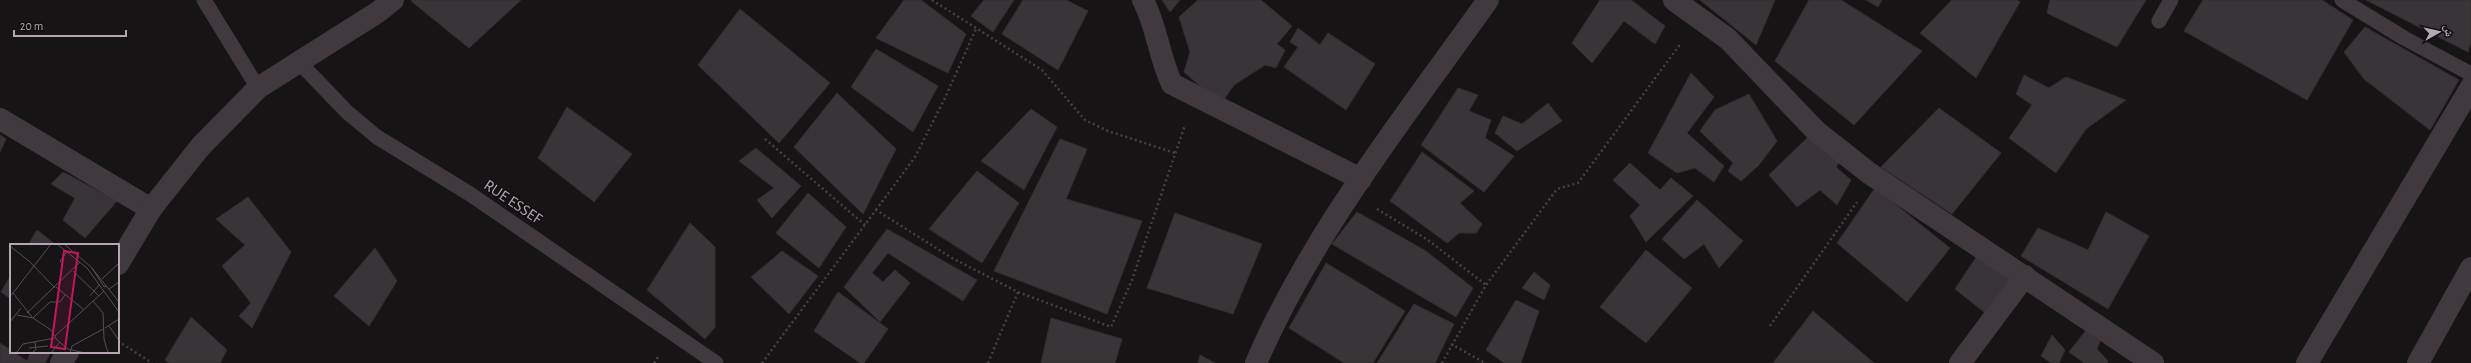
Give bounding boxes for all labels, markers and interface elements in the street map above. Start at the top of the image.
scale bar [14,12,126,38]
north arrow [2419,12,2459,52]
text: 20 m [20,20,43,32]
text: ش [2440,24,2455,38]
street label: RUE ESSEF [481,177,546,228]
inset map [10,244,119,353]

